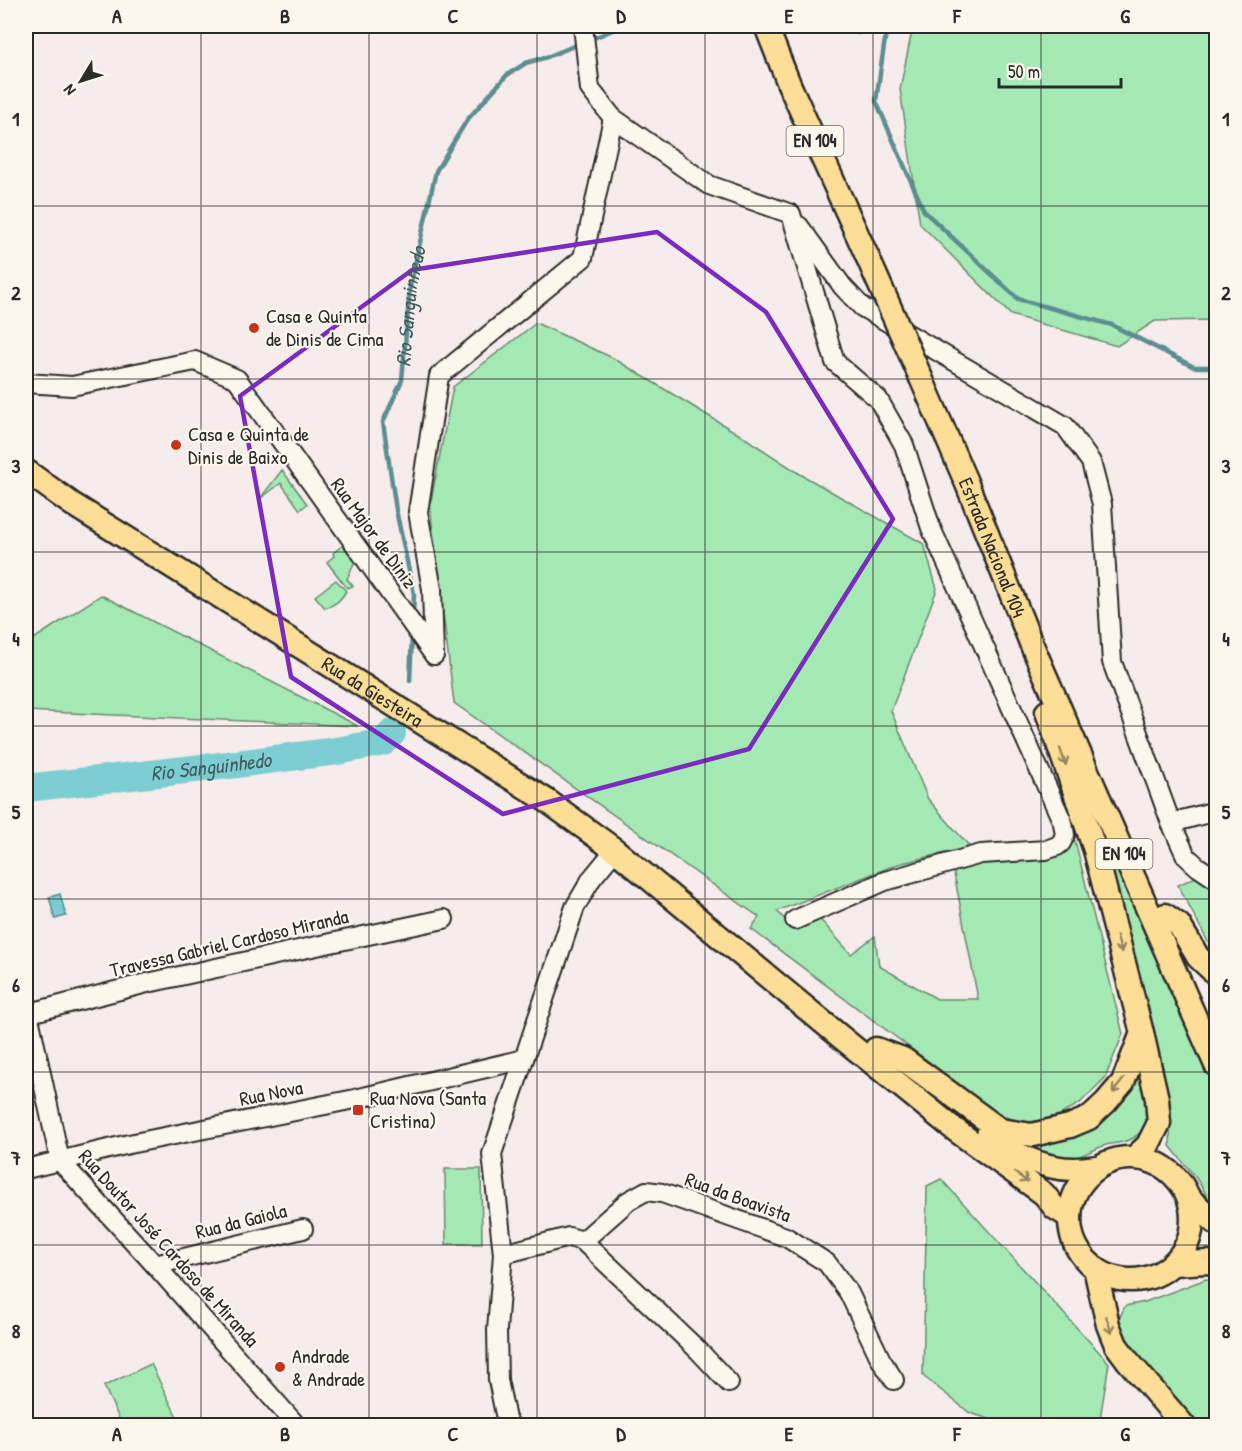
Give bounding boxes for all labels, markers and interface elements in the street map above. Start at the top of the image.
text: A [112,2,122,29]
text: B [280,2,290,29]
text: C [448,2,459,29]
text: D [616,2,626,29]
text: E [785,2,794,29]
text: F [952,2,962,29]
text: G [1120,2,1130,29]
north arrow [51,51,111,111]
scale bar [999,51,1120,89]
text: 50 m [1008,59,1040,84]
text: N [58,80,80,100]
text: 1 [12,105,20,132]
text: 1 [1222,105,1230,132]
road number: EN 104 [786,126,844,156]
water label: Rio Sanguinhedo [388,242,433,368]
text: 2 [11,279,21,306]
text: 2 [1221,279,1231,306]
place label: Casa e Quinta de Dinis de Cima [266,302,384,352]
marker: Casa e Quinta de Dinis de Cima [247,321,261,335]
place label: Casa e Quinta de Dinis de Baixo [188,420,309,470]
marker: Casa e Quinta de Dinis de Baixo [169,438,183,452]
text: 3 [12,452,21,479]
text: 3 [1222,452,1231,479]
street label: Rua Major de Diniz [325,472,424,594]
street label: Estrada Nacional 104 [953,473,1033,621]
text: 4 [12,625,20,652]
text: 4 [1222,625,1230,652]
street label: Rua da Giesteira [317,650,429,733]
water label: Rio Sanguinhedo [149,745,274,788]
one-way arrow [1058,747,1069,766]
text: 5 [12,798,21,825]
text: 5 [1222,798,1231,825]
road number: EN 104 [1096,839,1152,869]
street label: Travessa Gabriel Cardoso Miranda [107,902,351,983]
one-way arrow [1113,934,1125,953]
text: 6 [12,971,20,998]
text: 6 [1222,971,1230,998]
street label: Rua Nova [237,1073,305,1112]
one-way arrow [1112,1078,1125,1094]
place label: Rua Nova (Santa Cristina) [370,1084,486,1134]
marker: Rua Nova (Santa Cristina) [351,1103,365,1117]
street label: Rua Doutor José Cardoso de Miranda [73,1143,266,1353]
text: 7 [10,1144,21,1171]
text: 7 [1220,1144,1231,1171]
street label: Rua da Boavista [682,1165,795,1228]
one-way arrow [1013,1171,1029,1183]
street label: Rua da Gaiola [193,1196,289,1245]
one-way arrow [1104,1315,1115,1334]
text: 8 [12,1317,21,1344]
text: 8 [1222,1317,1231,1344]
place label: Andrade & Andrade [292,1342,365,1392]
marker: Andrade & Andrade [273,1360,287,1374]
text: A [112,1420,122,1447]
text: B [280,1420,290,1447]
text: C [448,1420,459,1447]
text: D [616,1420,626,1447]
text: E [785,1420,794,1447]
text: F [952,1420,962,1447]
text: G [1120,1420,1130,1447]

